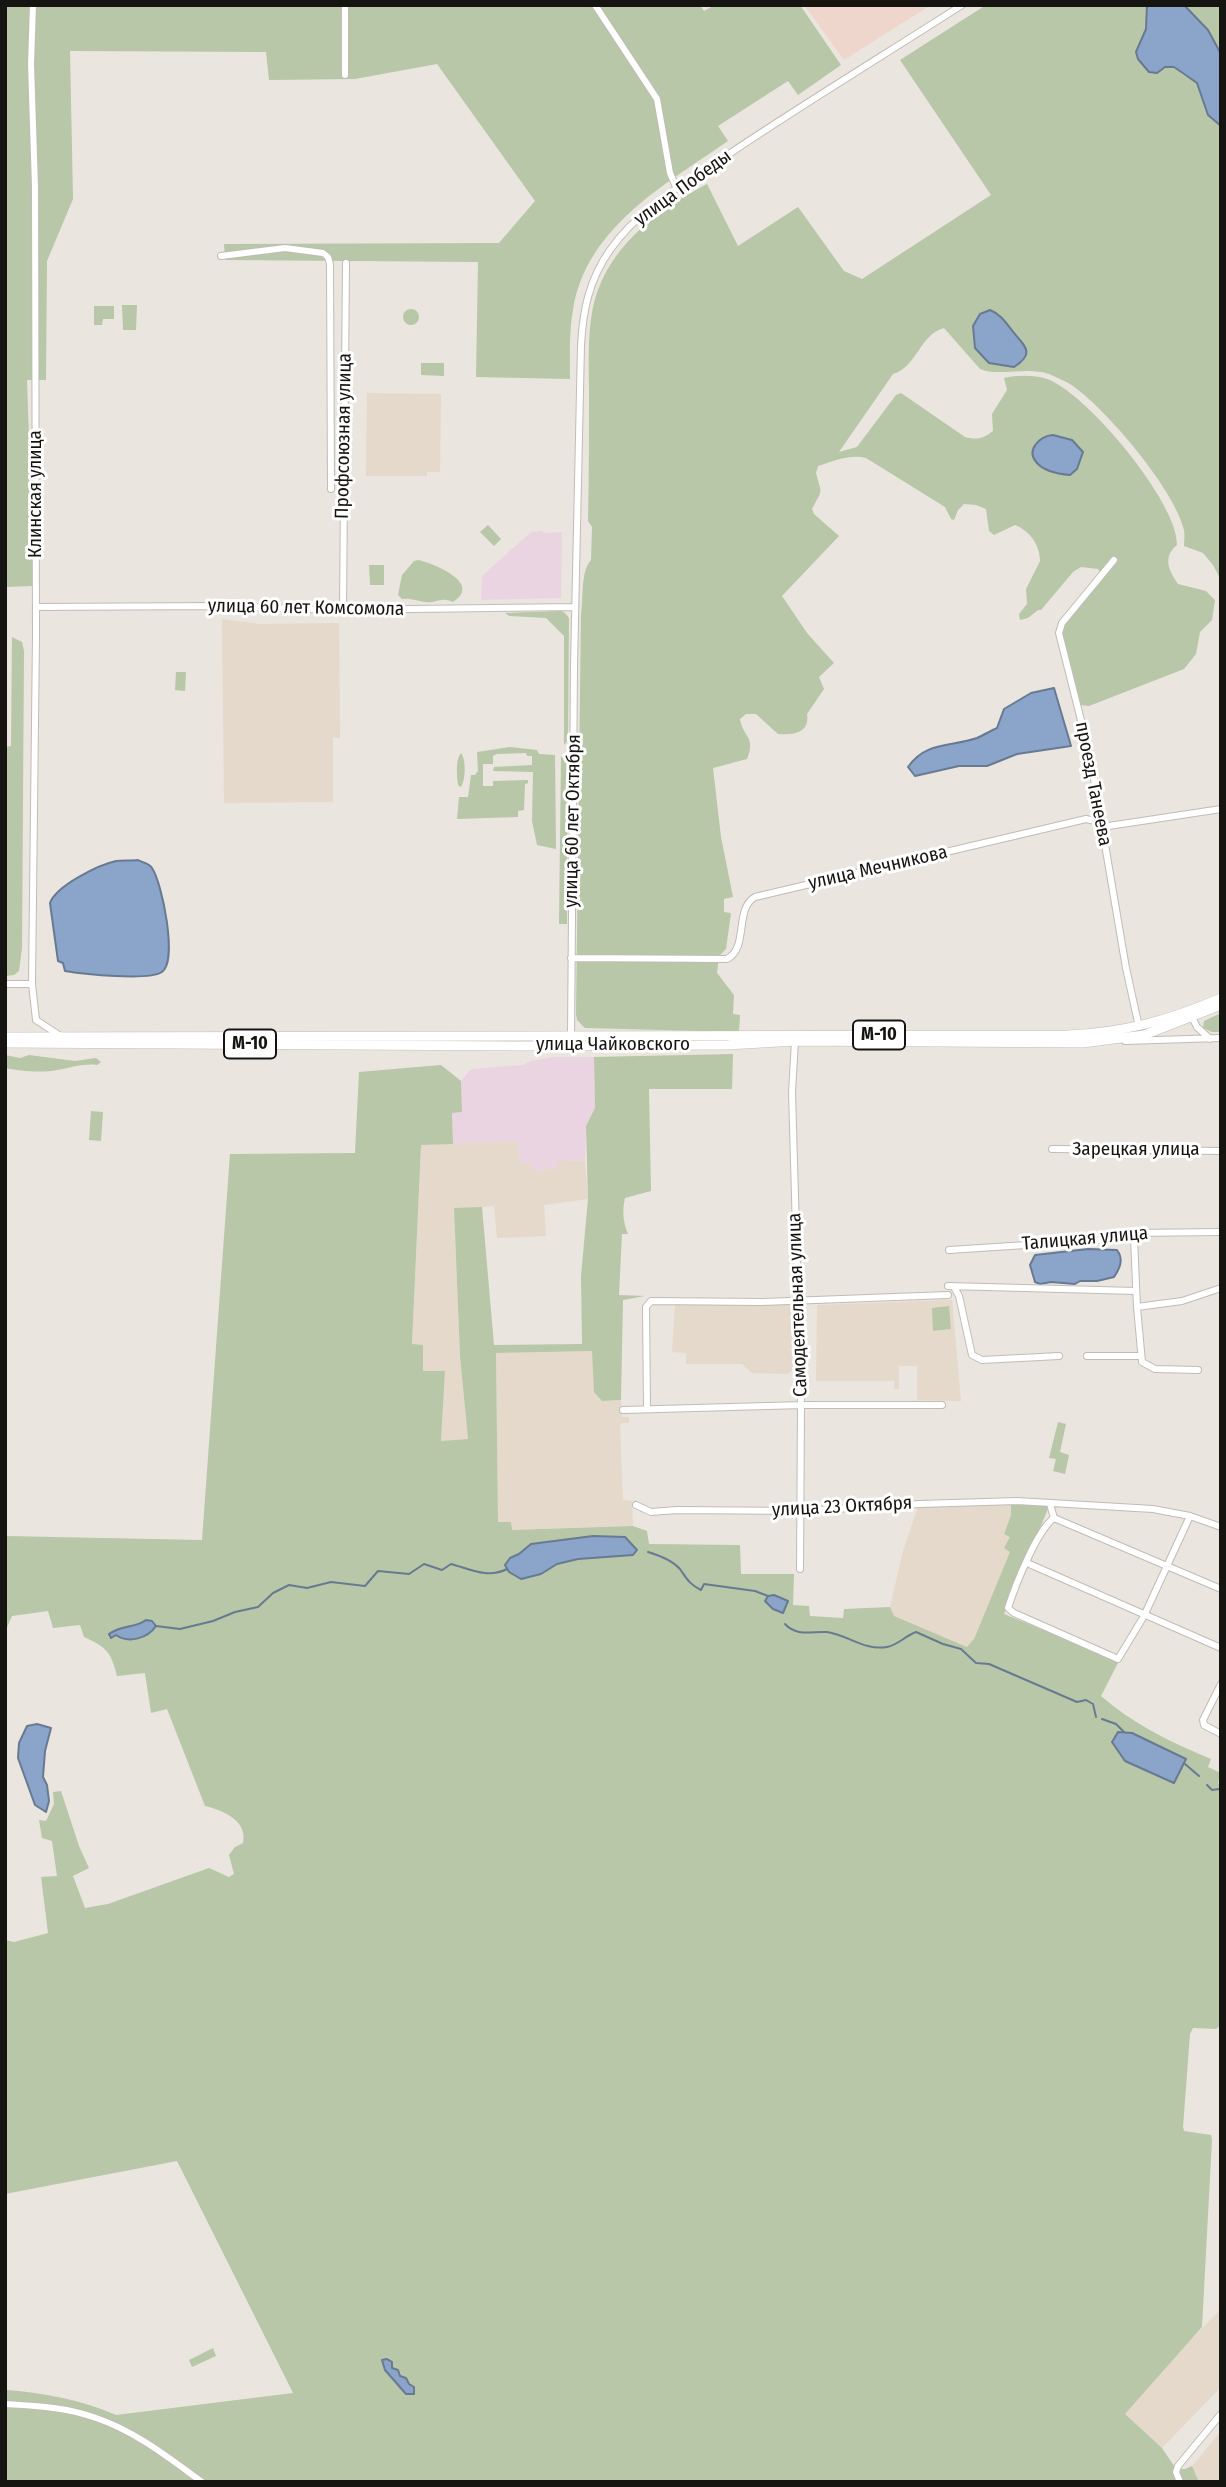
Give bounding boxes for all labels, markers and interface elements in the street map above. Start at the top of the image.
street label: улица Победы [630,145,736,231]
street label: Профсоюзная улица [331,353,357,519]
street label: Клинская улица [25,430,47,558]
street label: улица 60 лет Комсомола [208,595,404,621]
street label: проезд Танеева [1070,720,1116,848]
street label: улица 60 лет Октября [560,734,586,908]
street label: улица Мечникова [806,841,950,895]
road number: М-10 [853,1020,905,1050]
road number: М-10 [224,1030,276,1058]
street label: улица Чайковского [536,1034,690,1056]
street label: Зарецкая улица [1072,1139,1200,1161]
street label: Самодеятельная улица [783,1213,813,1397]
street label: Талицкая улица [1021,1222,1149,1256]
street label: улица 23 Октября [771,1492,913,1522]

